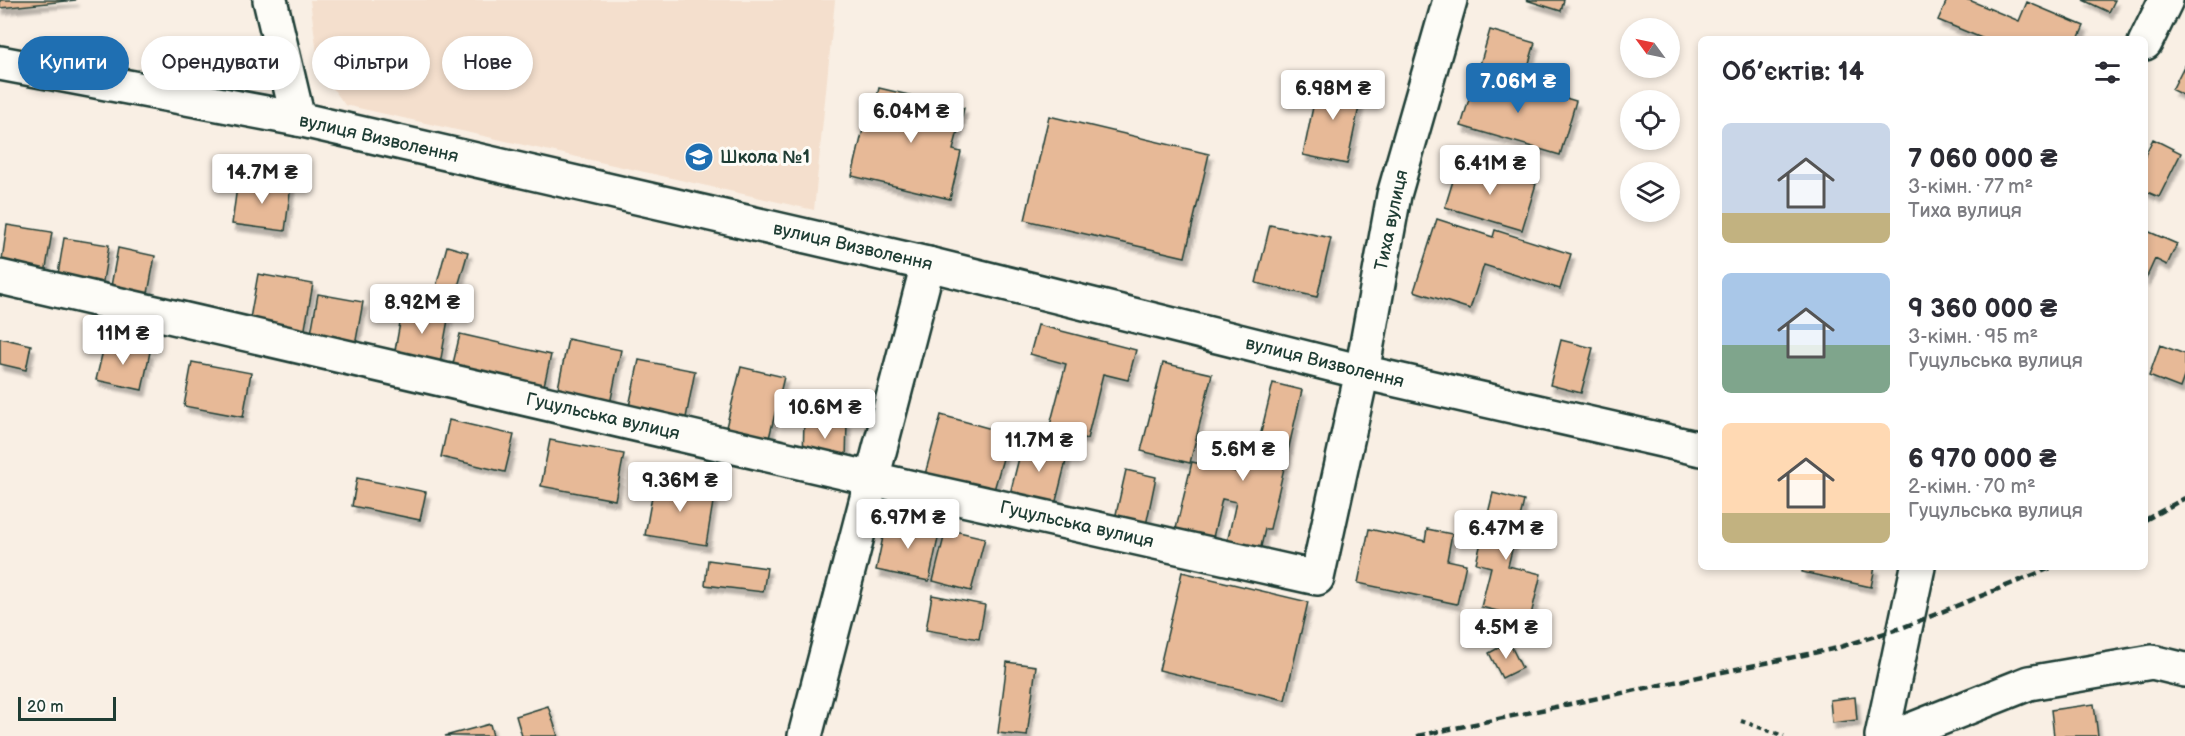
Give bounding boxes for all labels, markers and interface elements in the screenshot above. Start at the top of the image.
north arrow [1620,18,1680,78]
map controls [1620,18,1680,222]
chip: Купити [18,36,129,90]
chip: Орендувати [141,36,300,90]
chip: Фільтри [312,36,430,90]
chip: Нове [442,36,533,90]
icon: filters [2091,56,2124,89]
text: Об’єктів: 14 [1722,57,1864,88]
pin: 7.06M ₴ [1463,63,1573,114]
pin: 6.98M ₴ [1278,70,1388,121]
text: 7.06M ₴ [1480,70,1556,94]
text: 6.98M ₴ [1295,77,1371,101]
button: locate [1620,90,1680,150]
pin: 6.04M ₴ [856,93,966,144]
text: 6.04M ₴ [873,100,949,124]
street label: вулиця Визволення [297,110,461,167]
school or university icon: Школа №1 [683,141,715,173]
text: 7 060 000 ₴ [1908,144,2058,175]
pin: 6.41M ₴ [1435,145,1545,196]
place label: Школа №1 [720,147,810,168]
icon: home [1770,147,1842,219]
text: 6.41M ₴ [1454,152,1526,176]
pin: 14.7M ₴ [207,154,317,205]
text: 14.7M ₴ [226,161,298,185]
button: layers [1620,162,1680,222]
street label: Тиха вулиця [1371,168,1412,272]
text: 3-кімн. · 77 m² [1908,175,2033,199]
text: Тиха вулиця [1908,199,2022,223]
street label: вулиця Визволення [771,218,935,275]
pin: 8.92M ₴ [367,284,477,335]
text: 8.92M ₴ [384,291,460,315]
text: 9 360 000 ₴ [1908,294,2057,325]
icon: home [1770,297,1842,369]
pin: 11M ₴ [81,315,165,366]
text: 11M ₴ [97,322,149,346]
text: 3-кімн. · 95 m² [1908,325,2038,349]
street label: вулиця Визволення [1243,333,1406,392]
text: Гуцульська вулиця [1908,349,2083,373]
street label: Гуцульська вулиця [524,389,682,444]
pin: 10.6M ₴ [770,389,880,440]
text: 10.6M ₴ [788,396,862,420]
pin: 11.7M ₴ [984,422,1094,473]
text: 11.7M ₴ [1005,429,1073,453]
pin: 5.6M ₴ [1194,431,1292,482]
text: 5.6M ₴ [1211,438,1275,462]
text: 6 970 000 ₴ [1908,444,2057,475]
icon: home [1770,447,1842,519]
pin: 9.36M ₴ [625,462,735,513]
text: 9.36M ₴ [642,469,718,493]
text: 2-кімн. · 70 m² [1908,475,2036,499]
street label: Гуцульська вулиця [998,497,1156,552]
pin: 6.97M ₴ [853,499,963,550]
text: Гуцульська вулиця [1908,499,2083,523]
text: 6.97M ₴ [870,506,946,530]
pin: 6.47M ₴ [1451,510,1561,561]
text: 6.47M ₴ [1468,517,1544,541]
pin: 4.5M ₴ [1457,609,1555,660]
text: 4.5M ₴ [1474,616,1538,640]
scale bar [18,694,116,722]
text: 20 m [27,698,63,717]

